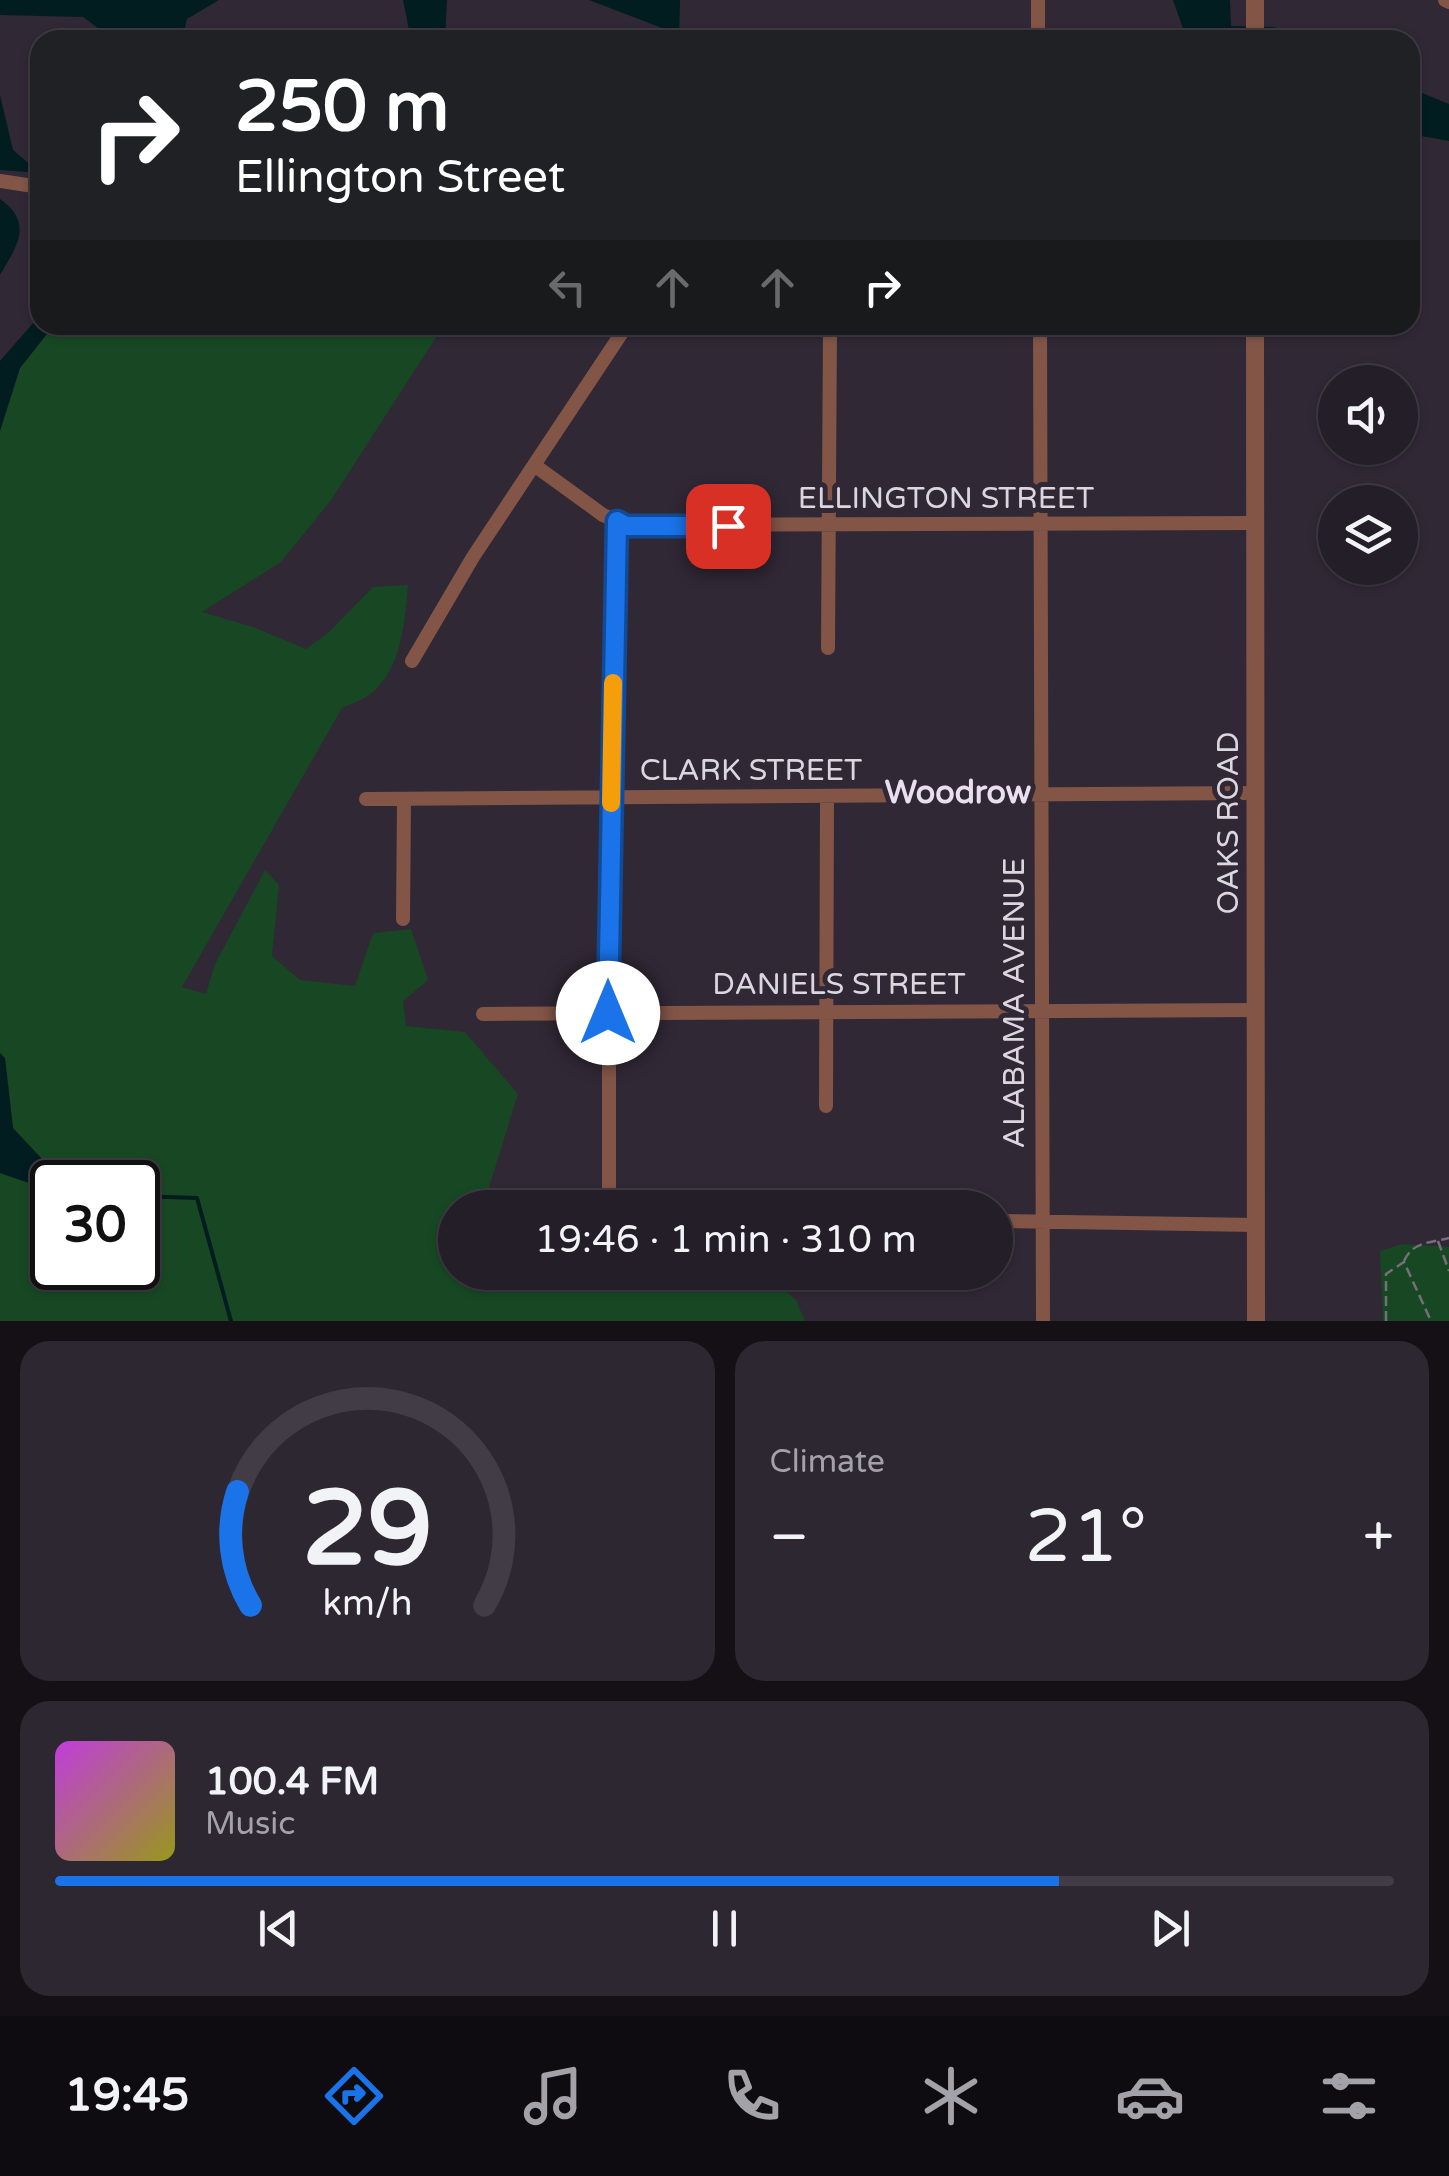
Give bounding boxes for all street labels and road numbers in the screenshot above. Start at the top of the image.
street label: ELLINGTON STREET [798,480,1094,517]
street label: OAKS ROAD [1210,732,1247,914]
street label: CLARK STREET [640,752,862,789]
street label: ALABAMA AVENUE [996,858,1033,1148]
street label: DANIELS STREET [712,966,966,1003]

